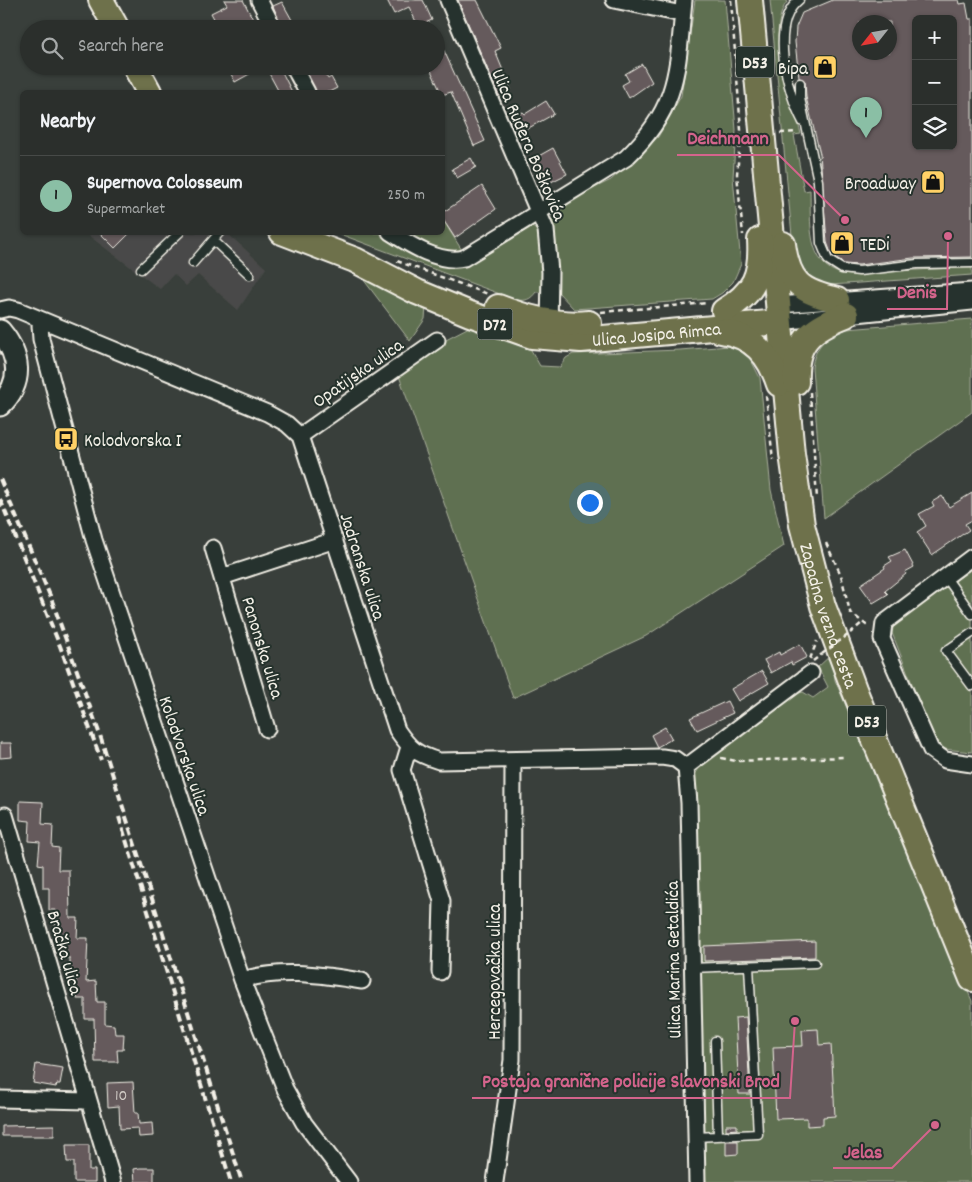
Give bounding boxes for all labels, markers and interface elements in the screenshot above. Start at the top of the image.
north arrow [852,15,897,60]
map controls [912,15,957,150]
button: + [912,15,957,60]
search box [20,20,445,75]
icon: search [38,34,66,62]
text: Search here [78,34,164,61]
road number: D53 [736,46,774,78]
shop icon: Bipa [812,54,838,80]
place label: Bipa [778,57,809,84]
button: − [912,60,957,105]
street label: Ulica Ruđera Boškovića [483,65,571,227]
pin: 1 [850,97,882,138]
button: layers [912,105,957,150]
text: Nearby [40,108,95,138]
callout: Deichmann [677,120,779,155]
text: Deichmann [687,126,769,154]
shop icon: Broadway [920,169,946,195]
text: Supernova Colosseum [87,171,243,198]
place label: Broadway [845,172,916,199]
text: 1 [54,184,58,207]
text: 250 m [387,184,425,207]
text: Supermarket [87,198,165,221]
shop icon: TEDi [829,230,855,256]
place label: TEDi [860,233,890,260]
callout: Denis [887,274,947,309]
text: Denis [897,280,937,308]
road number: D72 [478,308,512,339]
street label: Ulica Josipa Rimca [591,317,723,356]
street label: Opatijska ulica [308,333,411,416]
bus stop icon: Kolodvorska I [53,426,79,452]
place label: Kolodvorska I [84,429,182,456]
your location [577,490,603,516]
street label: Jadranska ulica [331,510,391,625]
street label: Zapadna vezna cesta [790,540,863,694]
street label: Panonska ulica [232,594,289,703]
street label: Kolodvorska ulica [150,693,216,820]
road number: D53 [848,706,886,736]
street label: Ulica Marina Getaldića [661,880,690,1039]
street label: Hercegovačka ulica [483,903,510,1040]
street label: Bračka ulica [38,908,88,999]
callout: Postaja granične policije Slavonski Brod [472,1063,790,1098]
text: Postaja granične policije Slavonski Brod [482,1069,780,1097]
house number: 10 [115,1085,127,1108]
callout: Jelas [833,1133,892,1168]
text: Jelas [844,1140,882,1168]

